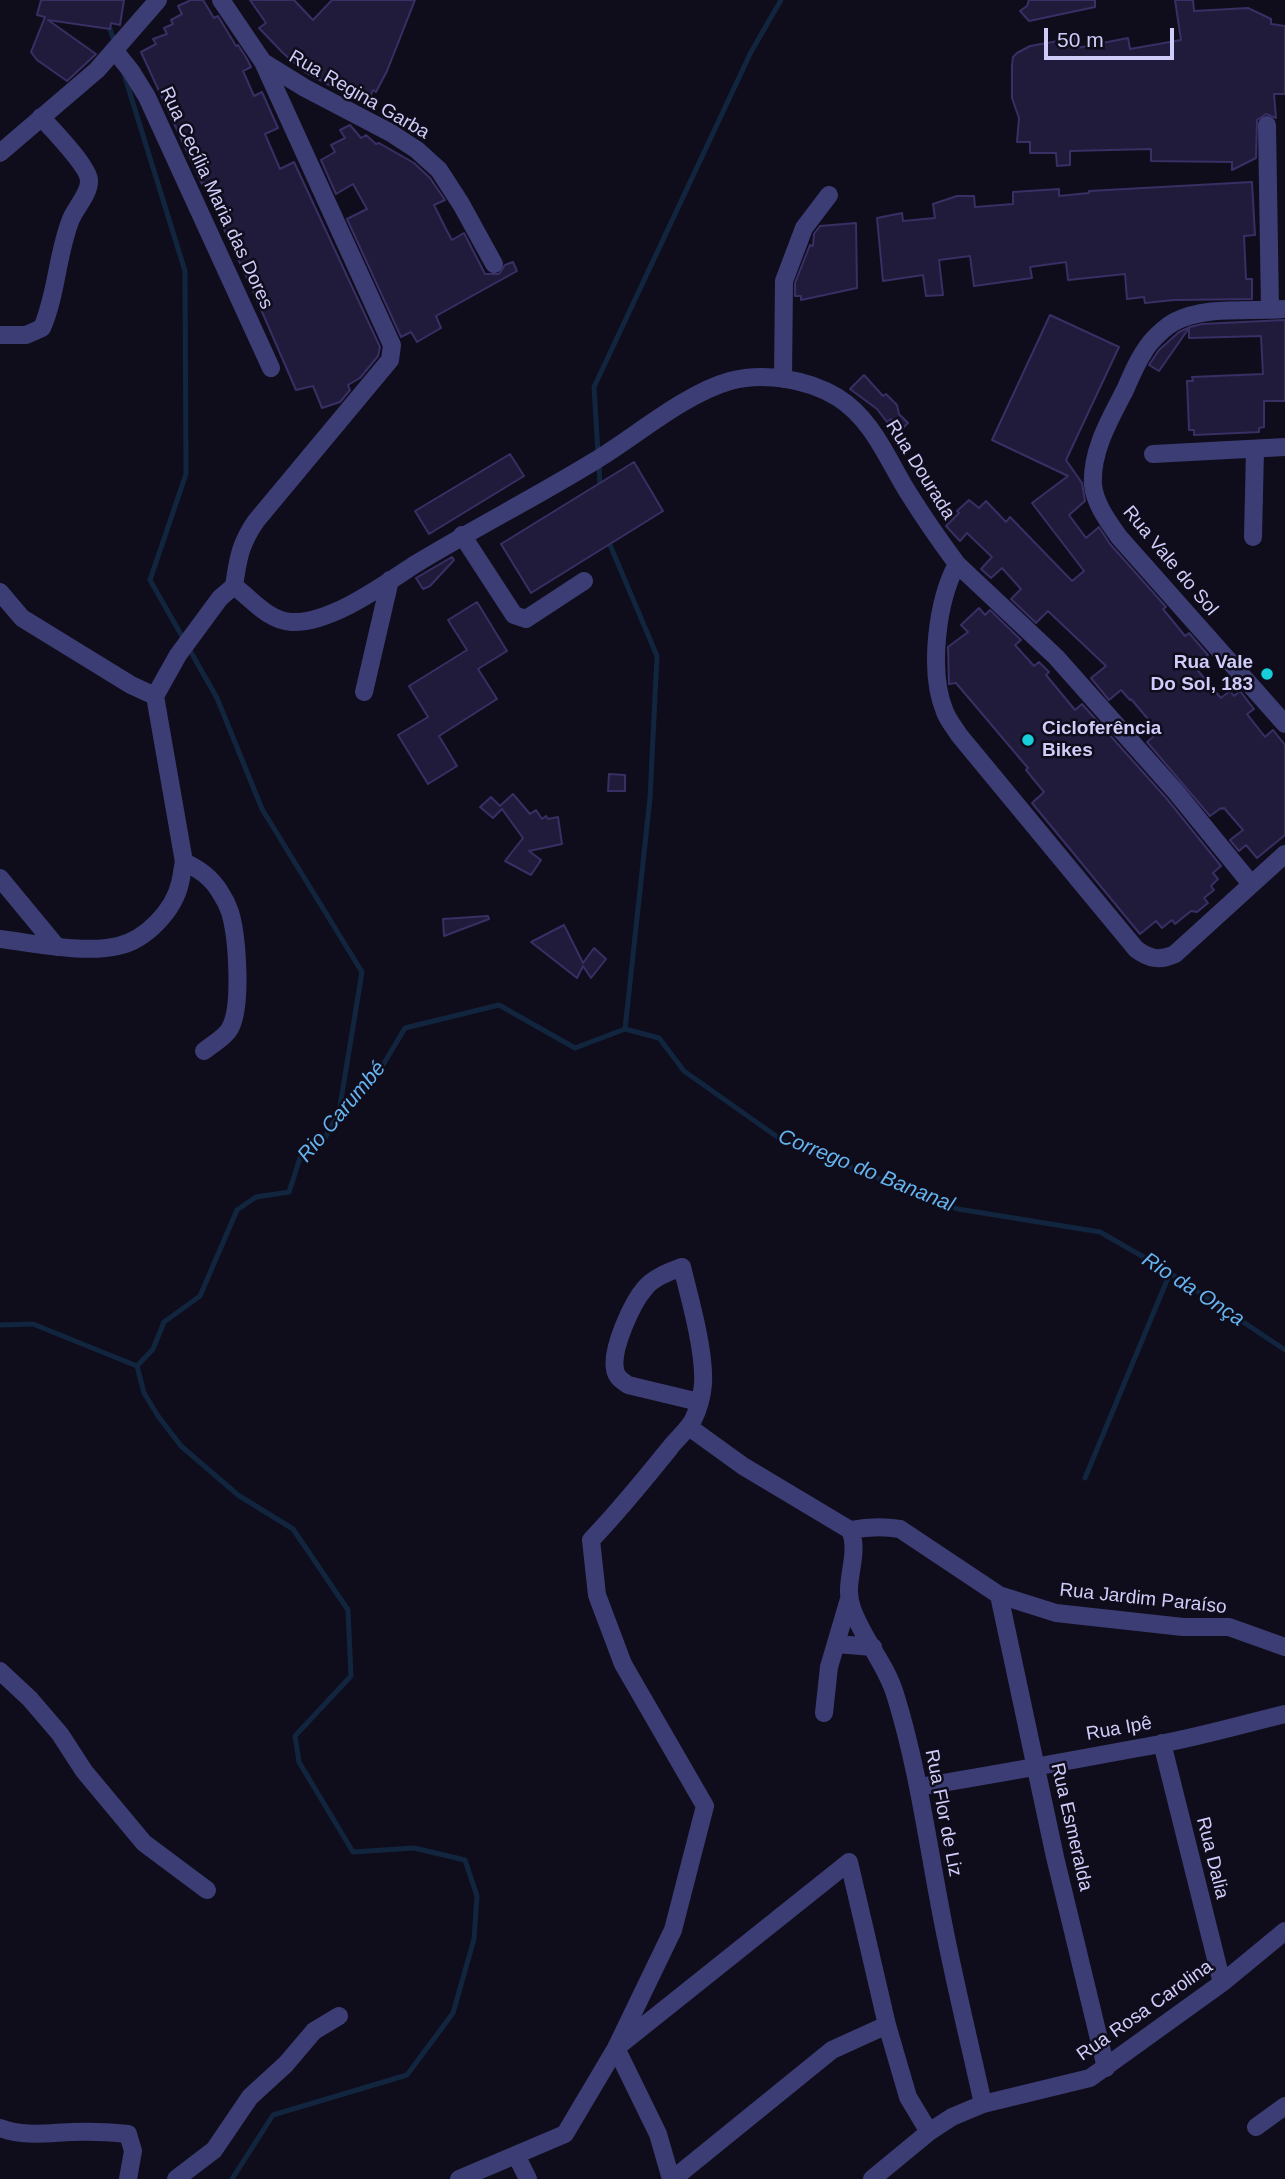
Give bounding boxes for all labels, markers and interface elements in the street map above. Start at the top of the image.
scale bar [1047,14,1176,58]
text: 50 m [1057,28,1104,51]
street label: Rua Regina Garba [285,46,433,144]
street label: Rua Cecília Maria das Dores [154,83,278,313]
street label: Rua Dourada [880,416,960,524]
street label: Rua Vale do Sol [1118,502,1222,620]
place label: Rua Vale Do Sol, 183 [1151,652,1253,696]
marker: Rua Vale Do Sol, 183 [1259,666,1275,682]
place label: Cicloferência Bikes [1042,718,1161,762]
marker: Cicloferência Bikes [1020,732,1036,748]
water label: Rio Carumbé [293,1057,391,1167]
water label: Corrego do Bananal [774,1124,958,1218]
water label: Rio da Onça [1137,1248,1249,1332]
street label: Rua Jardim Paraíso [1058,1579,1228,1619]
street label: Rua Ipê [1084,1712,1154,1746]
street label: Rua Flor de Liz [920,1748,966,1878]
street label: Rua Esmeralda [1045,1761,1097,1893]
street label: Rua Dalia [1191,1815,1233,1901]
street label: Rua Rosa Carolina [1073,1956,1217,2066]

